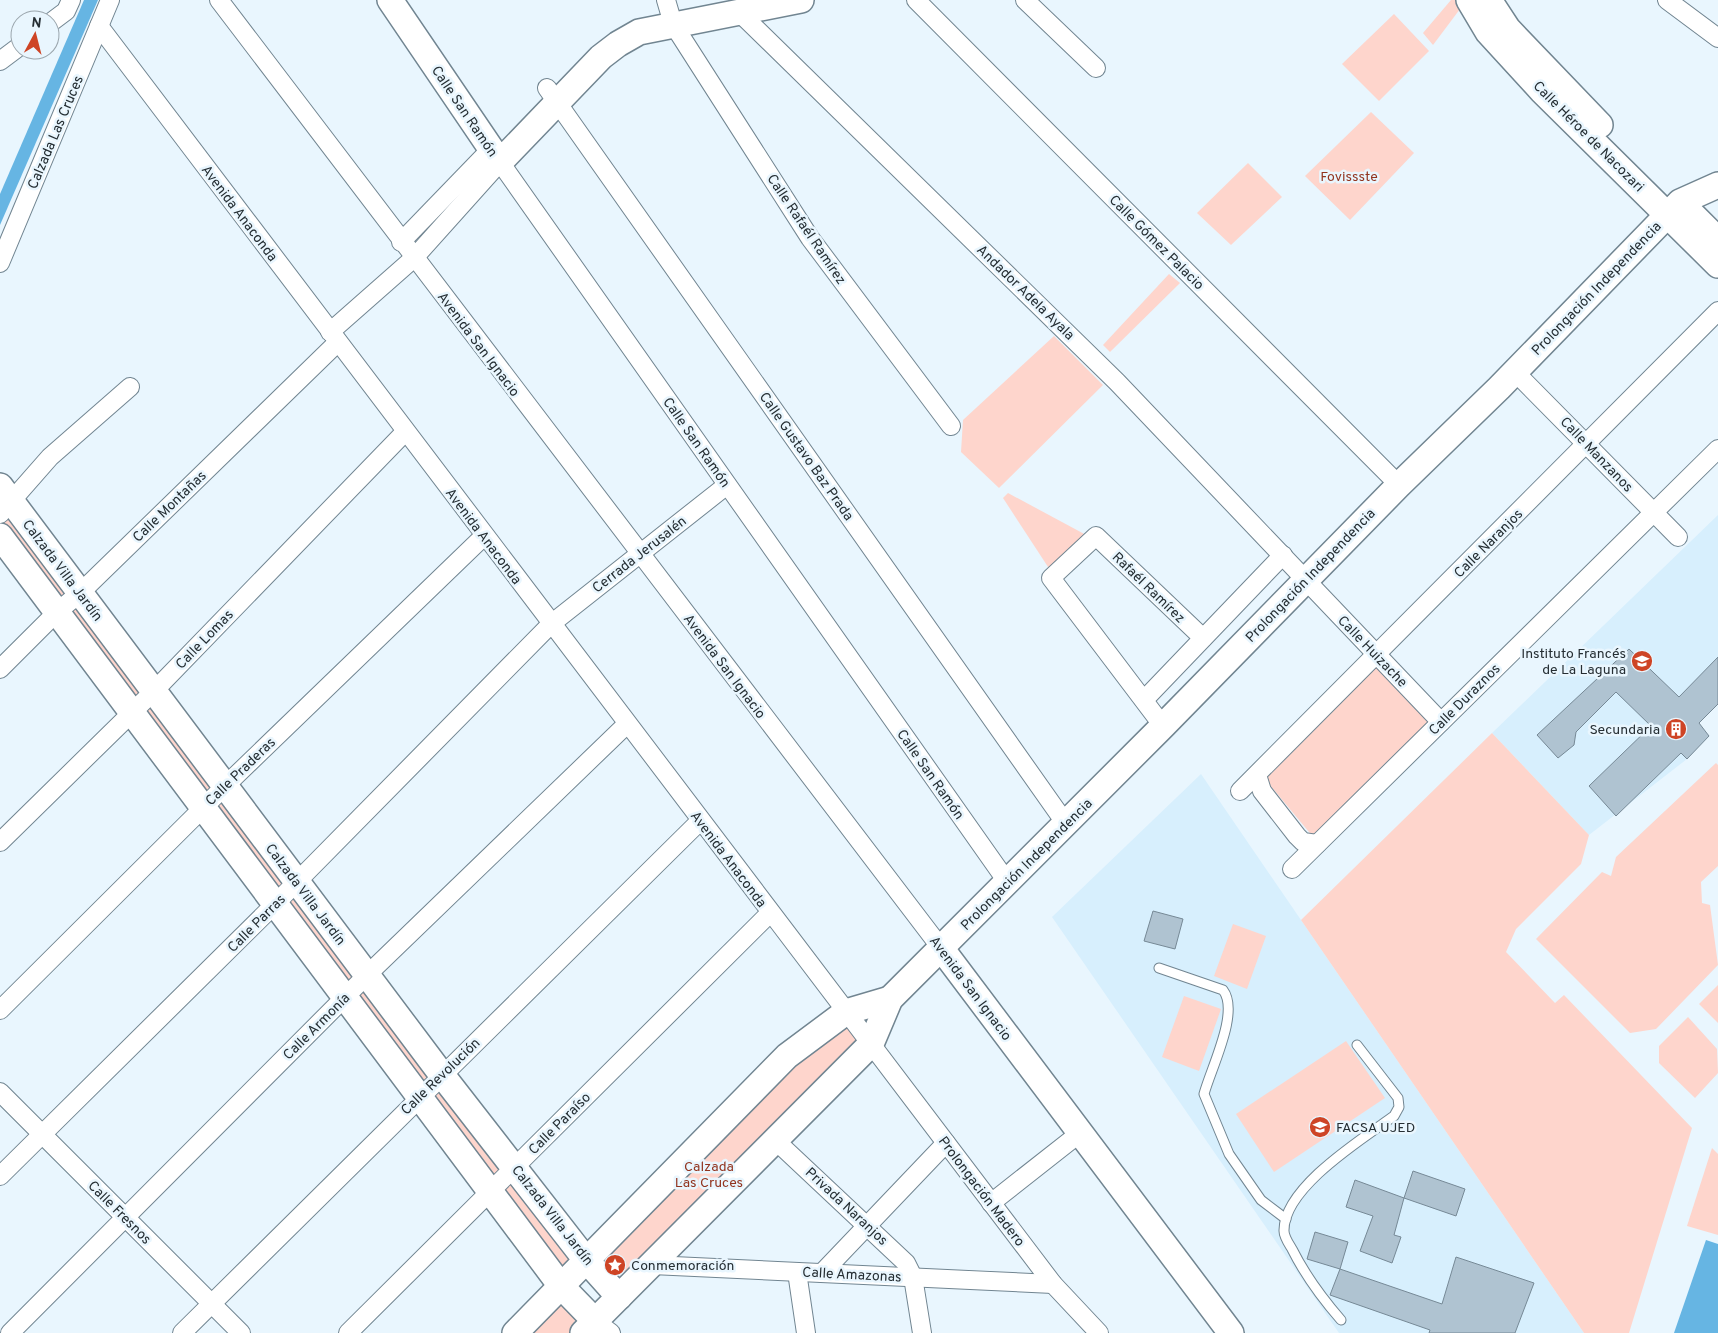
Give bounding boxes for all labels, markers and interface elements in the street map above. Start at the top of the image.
north arrow [10,10,60,60]
text: N [30,15,42,33]
street label: Calle San Ramón [427,63,500,161]
street label: Calzada Las Cruces [25,73,88,192]
street label: Calle Héroe de Nacozari [1529,78,1647,196]
street label: Avenida Anaconda [197,162,281,265]
park label: Fovissste [1320,169,1378,186]
street label: Calle Rafaél Ramírez [763,171,849,288]
street label: Calle Gómez Palacio [1105,192,1207,294]
street label: Prolongación Independencia [1529,219,1665,359]
street label: Andador Adela Ayala [972,242,1078,344]
street label: Avenida San Ignacio [433,289,523,401]
street label: Calle Gustavo Baz Prada [755,389,857,524]
street label: Calle San Ramón [658,394,733,491]
street label: Calle Manzanos [1556,414,1636,496]
street label: Calle Montañas [130,468,210,546]
street label: Avenida Anaconda [441,485,525,588]
street label: Prolongación Independencia [1243,506,1379,646]
street label: Calle Naranjos [1451,506,1527,582]
street label: Cerrada Jerusalén [589,513,690,597]
street label: Calzada Villa Jardín [18,517,106,625]
street label: Rafaél Ramírez [1108,549,1188,627]
street label: Calle Lomas [173,607,238,673]
street label: Avenida San Ignacio [679,611,769,723]
street label: Calle Huizache [1333,613,1410,691]
place label: Instituto Francés de La Laguna [1521,646,1626,679]
school or university icon: Instituto Francés de La Laguna [1630,649,1654,673]
street label: Calle Duraznos [1426,661,1504,739]
building icon: Secundaria [1664,717,1688,741]
place label: Secundaria [1589,722,1660,739]
street label: Calle San Ramón [892,726,967,823]
street label: Calle Praderas [202,734,280,810]
street label: Prolongación Independencia [958,796,1096,934]
street label: Avenida Anaconda [686,808,770,911]
street label: Calzada Villa Jardín [261,841,349,949]
street label: Calle Parras [224,891,290,957]
street label: Avenida San Ignacio [925,933,1015,1045]
street label: Calle Armonía [280,990,354,1064]
street label: Calle Revolución [398,1035,484,1119]
street label: Calle Paraíso [525,1089,595,1159]
school or university icon: FACSA UJED [1308,1115,1332,1139]
place label: FACSA UJED [1336,1120,1415,1137]
street label: Prolongación Madero [934,1134,1028,1250]
park label: Calzada Las Cruces [675,1159,743,1192]
street label: Calzada Villa Jardín [507,1162,596,1270]
street label: Privada Naranjos [801,1165,891,1250]
street label: Calle Fresnos [84,1178,154,1248]
place icon: Conmemoración [603,1253,627,1277]
place label: Conmemoración [631,1258,734,1275]
street label: Calle Amazonas [802,1264,902,1287]

